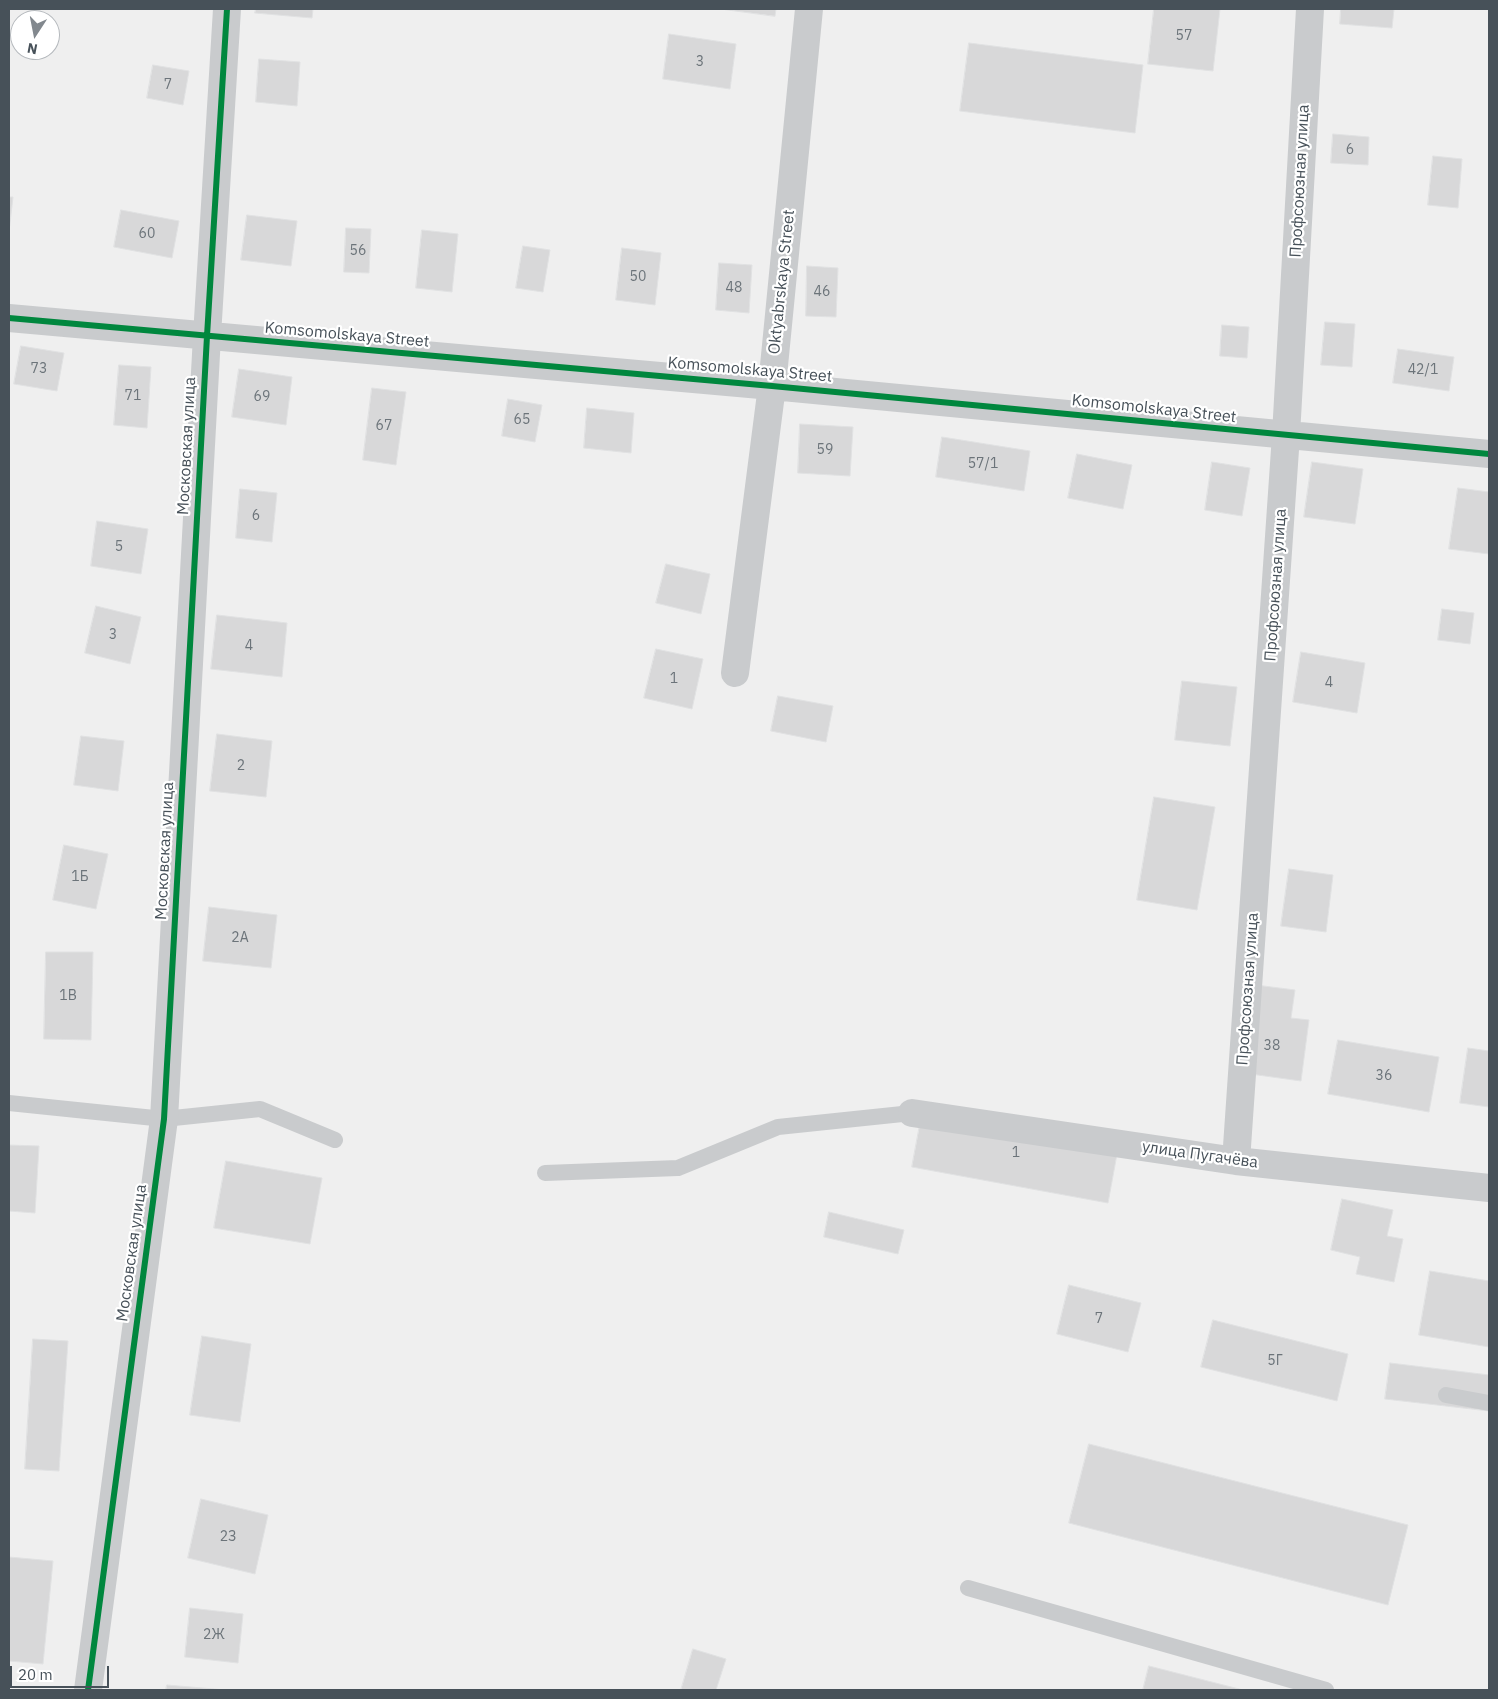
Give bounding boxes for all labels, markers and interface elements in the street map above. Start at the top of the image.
north arrow [10,10,60,60]
house number: 57 [1176,28,1192,44]
text: N [26,39,39,59]
house number: 3 [696,54,704,70]
house number: 7 [164,77,172,93]
street label: Профсоюзная улица [1286,104,1314,258]
house number: 6 [1346,142,1354,158]
street label: Oktyabrskaya Street [765,209,799,355]
house number: 60 [139,226,155,242]
house number: 56 [350,243,366,259]
house number: 50 [630,269,646,285]
house number: 48 [726,280,742,296]
house number: 46 [814,284,830,300]
street label: Komsomolskaya Street [264,318,430,352]
street label: Komsomolskaya Street [667,353,833,387]
house number: 73 [31,361,47,377]
house number: 42/1 [1408,362,1438,378]
street label: Московская улица [174,376,200,516]
house number: 71 [125,388,141,404]
house number: 69 [254,389,270,405]
street label: Komsomolskaya Street [1071,391,1237,427]
house number: 65 [514,412,530,428]
house number: 67 [376,418,392,434]
house number: 59 [817,442,833,458]
house number: 57/1 [968,456,998,472]
house number: 6 [252,508,260,524]
street label: Профсоюзная улица [1261,508,1291,662]
house number: 5 [115,539,123,555]
house number: 3 [109,627,117,643]
house number: 4 [245,638,253,654]
house number: 1 [670,671,678,687]
house number: 4 [1325,675,1333,691]
house number: 2 [237,758,245,774]
street label: Московская улица [152,781,178,921]
house number: 1Б [71,869,89,885]
street label: Профсоюзная улица [1233,912,1263,1066]
house number: 2А [231,930,249,946]
house number: 1В [59,988,77,1004]
house number: 38 [1264,1038,1280,1054]
house number: 36 [1376,1068,1392,1084]
street label: улица Пугачёва [1141,1137,1259,1173]
house number: 1 [1012,1145,1020,1161]
street label: Московская улица [113,1183,151,1323]
house number: 7 [1095,1311,1103,1327]
house number: 5Г [1267,1353,1283,1369]
house number: 2З [220,1529,236,1545]
house number: 2Ж [203,1627,225,1643]
scale bar [12,1656,111,1688]
text: 20 m [18,1665,53,1684]

